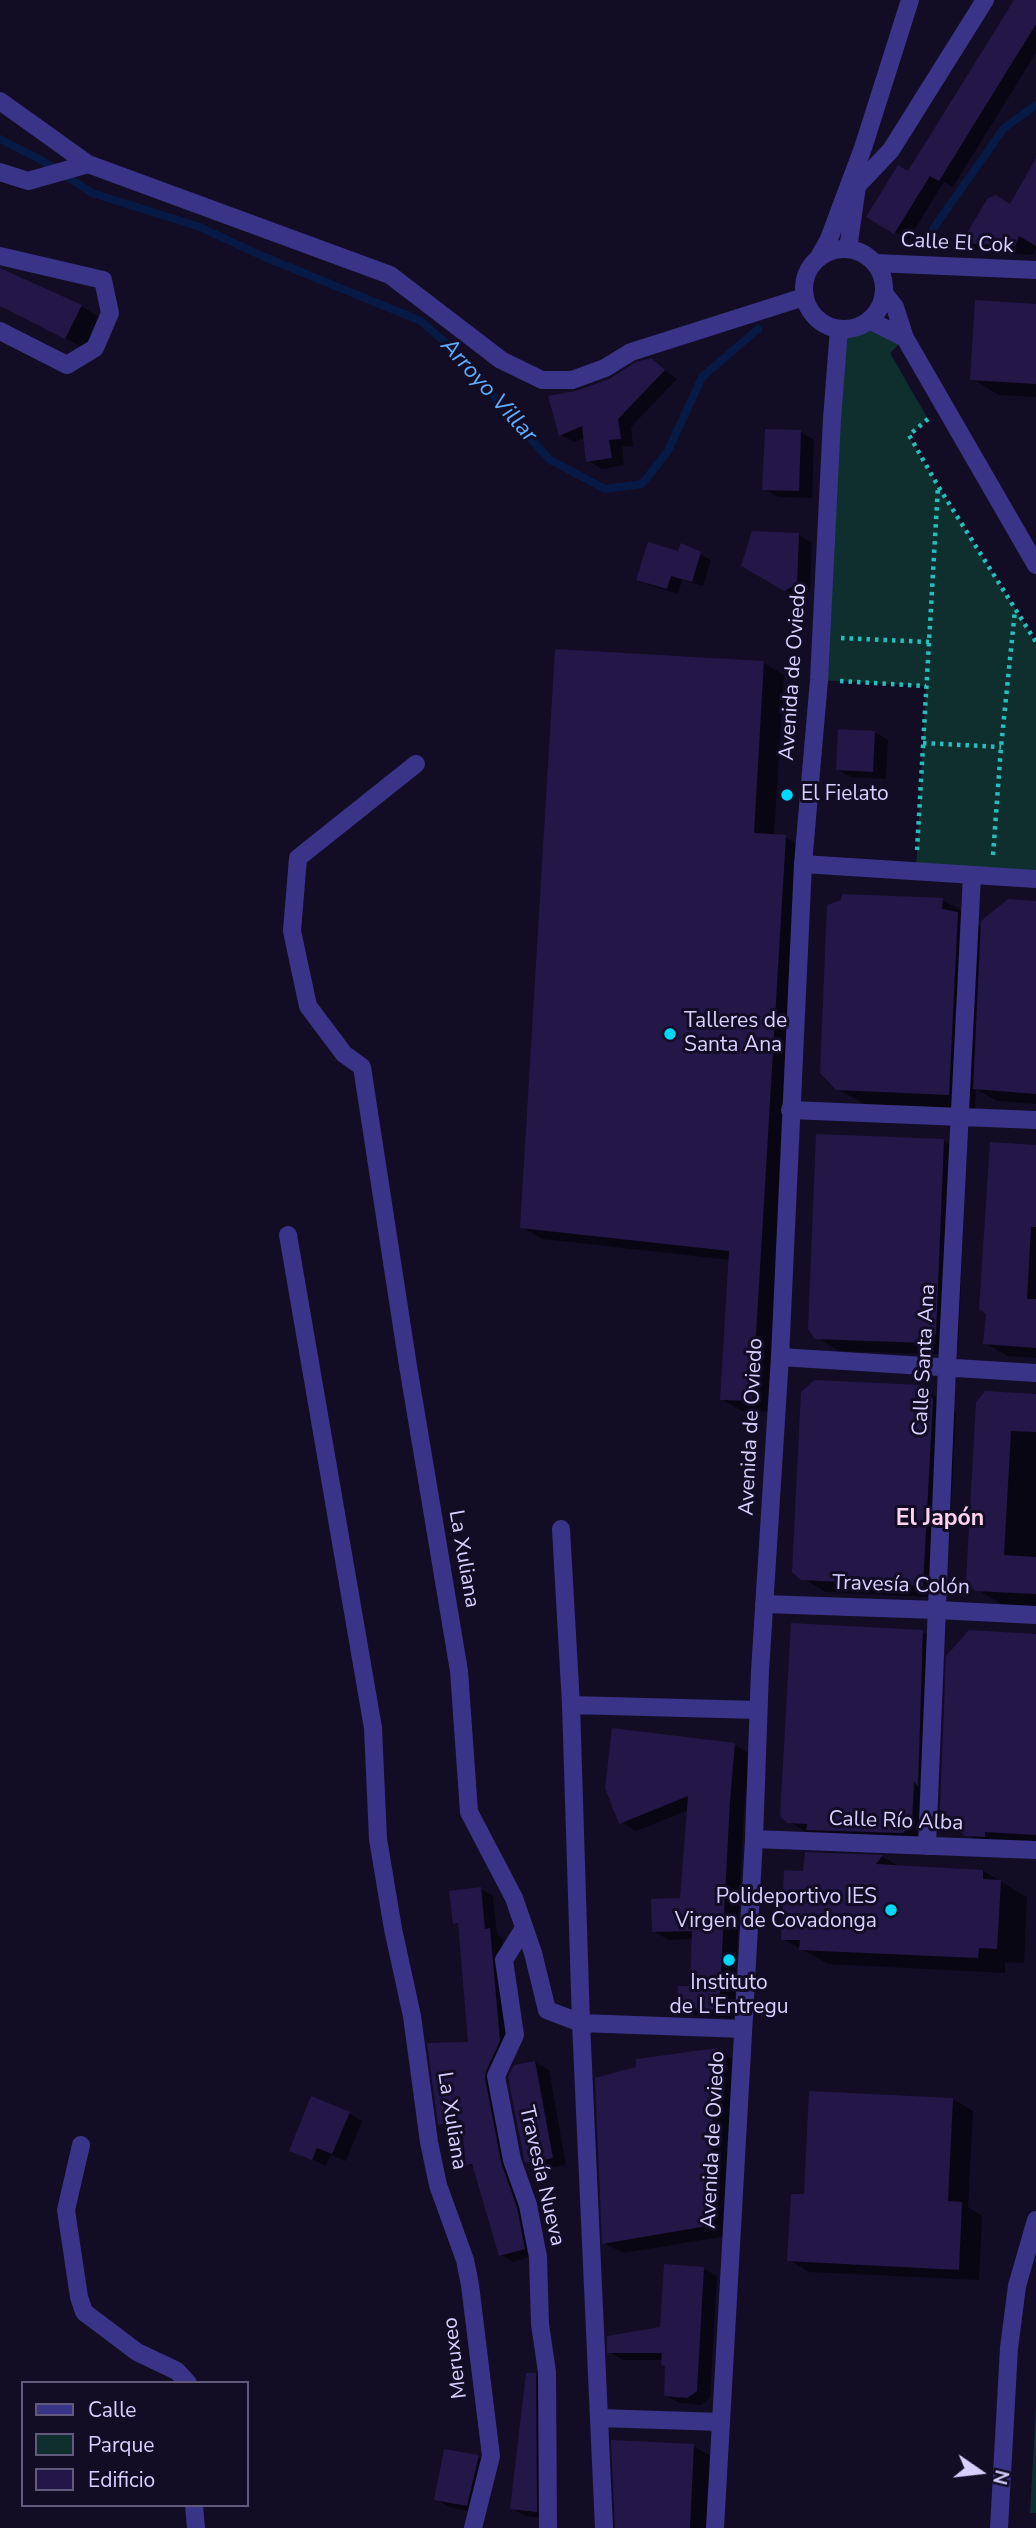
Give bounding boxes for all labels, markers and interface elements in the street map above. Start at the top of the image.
street label: Calle El Cok [900,228,1014,260]
water label: Arroyo Villar [434,333,542,449]
street label: Avenida de Oviedo [775,582,813,762]
place label: El Fielato [801,782,889,808]
marker: El Fielato [779,787,795,803]
place label: Talleres de Santa Ana [684,1009,787,1059]
marker: Talleres de Santa Ana [662,1026,678,1042]
street label: Calle Santa Ana [908,1283,942,1437]
street label: Avenida de Oviedo [735,1338,769,1516]
district label: El Japón [896,1505,984,1533]
street label: La Xuliana [442,1508,484,1610]
street label: Travesía Colón [832,1571,970,1601]
street label: Calle Río Alba [828,1807,964,1837]
place label: Polideportivo IES Virgen de Covadonga [675,1885,877,1935]
marker: Polideportivo IES Virgen de Covadonga [883,1902,899,1918]
marker: Instituto de L'Entregu [721,1952,737,1968]
place label: Instituto de L'Entregu [669,1971,789,2021]
street label: Avenida de Oviedo [697,2051,731,2229]
street label: La Xuliana [431,2070,471,2172]
street label: Travesía Nueva [513,2104,569,2248]
street label: Meruxeo [438,2316,474,2400]
legend [21,2381,248,2507]
text: Calle [88,2396,136,2424]
text: Parque [88,2431,155,2459]
north arrow [945,2437,1015,2507]
text: Edificio [88,2466,155,2494]
text: N [986,2467,1015,2487]

